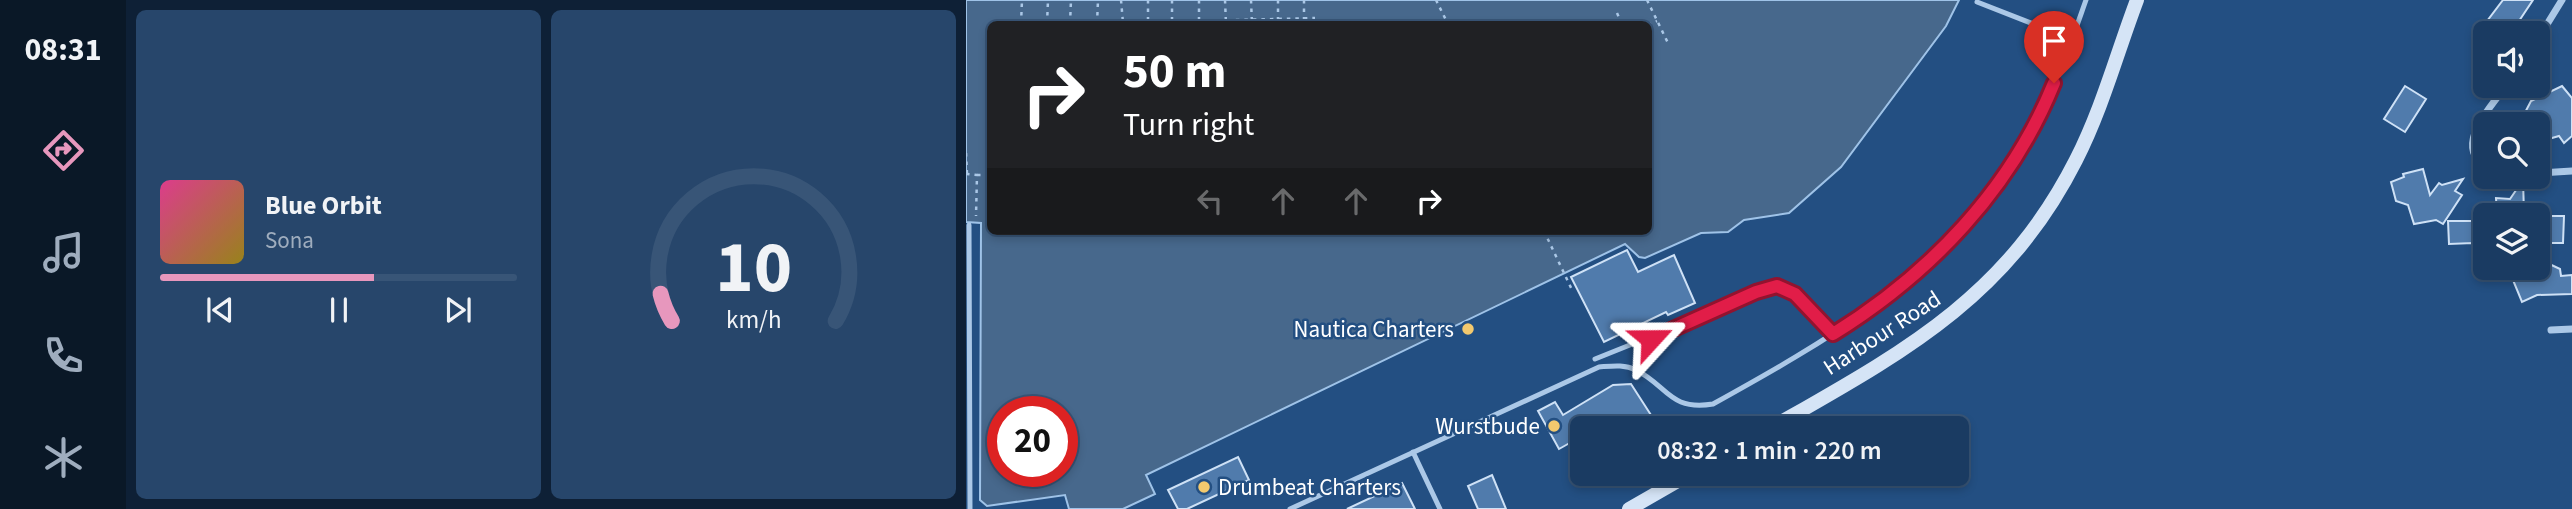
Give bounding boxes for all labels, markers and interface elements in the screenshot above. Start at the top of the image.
pin [2024,11,2084,83]
map controls [2473,21,2550,280]
button: sound [2473,21,2550,98]
icon: arrive [2035,22,2073,60]
text: 08:31 [24,27,102,73]
text: 50 m [1123,37,1227,107]
icon: right [1008,49,1099,140]
text: Turn right [1123,102,1254,148]
button: search [2473,112,2550,189]
icon: directions [39,126,88,175]
icon: left [1191,182,1229,220]
icon: ahead [1264,182,1302,220]
icon: ahead [1337,182,1375,220]
icon: right [1410,182,1448,220]
text: Blue Orbit [265,187,382,224]
button: layers [2473,203,2550,280]
text: 10 [715,216,792,320]
text: Sona [265,224,314,257]
icon: music [39,228,88,277]
street label: Harbour Road [1817,283,1947,383]
icon: previous [201,291,239,329]
icon: pause [320,291,358,329]
icon: next [439,291,477,329]
text: km/h [726,301,781,337]
position arrow [1614,302,1688,376]
place label: Nautica Charters [1294,313,1454,346]
marker: Nautica Charters [1460,321,1476,337]
icon: phone [39,331,88,380]
speed limit sign: 20 [987,396,1078,487]
place label: Wurstbude [1435,410,1540,443]
marker: Wurstbude [1546,418,1562,434]
text: 08:32 · 1 min · 220 m [1657,432,1882,469]
icon: climate [39,433,88,482]
place label: Drumbeat Charters [1218,471,1401,504]
marker: Drumbeat Charters [1196,479,1212,495]

